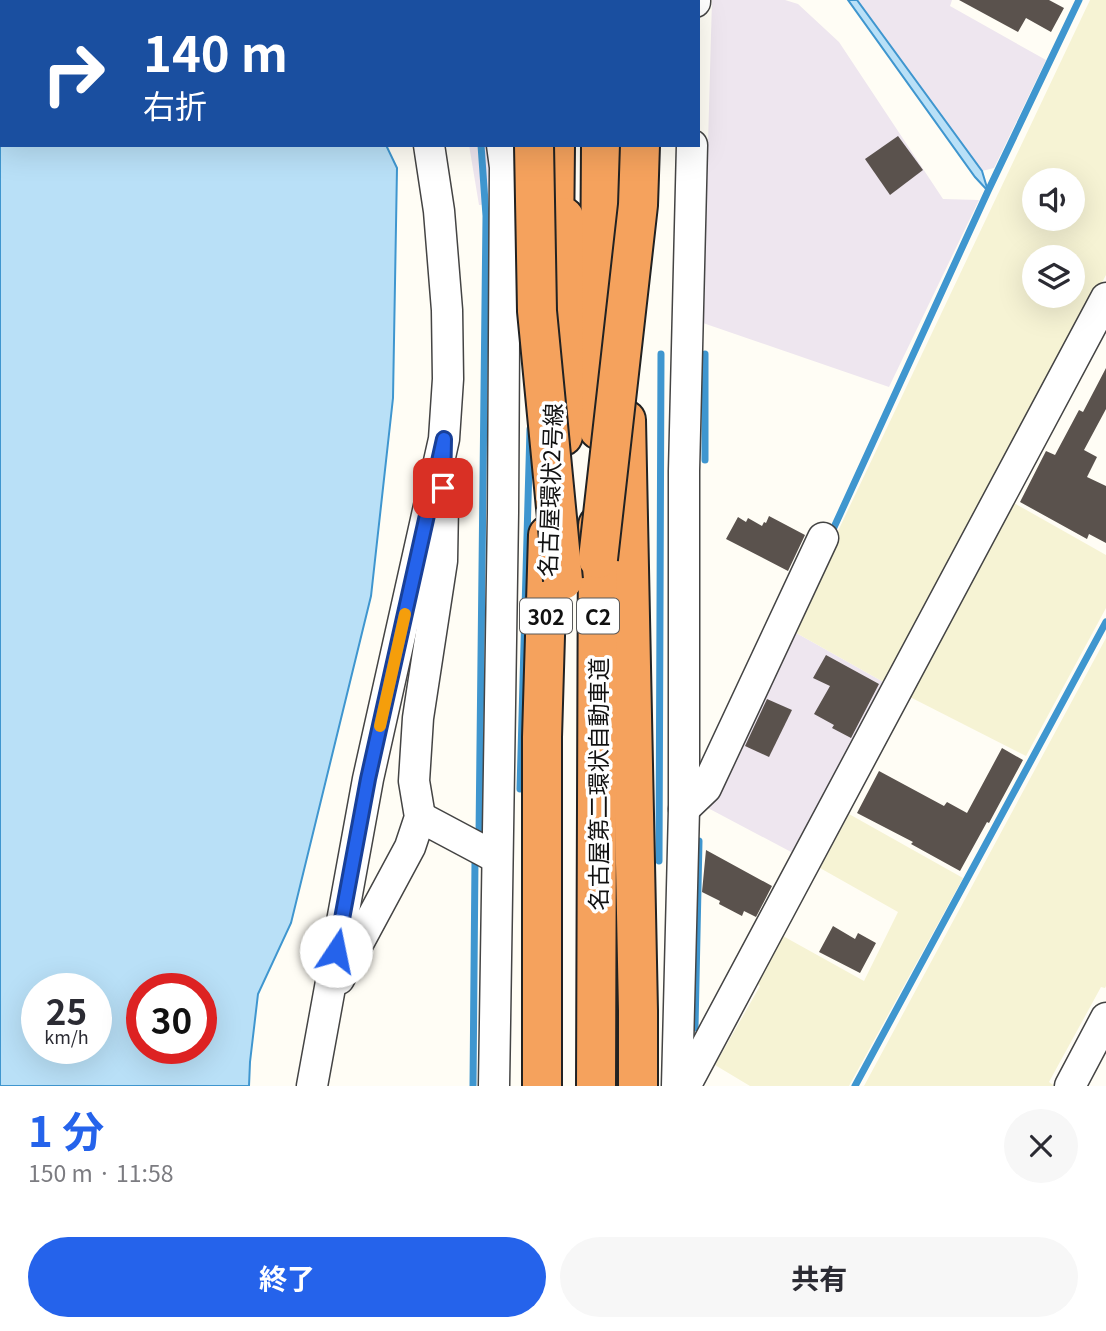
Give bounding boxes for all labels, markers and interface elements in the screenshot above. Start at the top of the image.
text: 140 m [143,15,288,86]
icon: right [28,28,119,119]
text: 右折 [143,81,207,127]
map controls [1022,168,1085,308]
button: sound [1022,168,1085,231]
button: layers [1022,245,1085,308]
street label: 名古屋環状2号線 [529,403,569,577]
pin [413,458,473,518]
icon: arrive [424,469,462,507]
road number: 302 [520,598,572,634]
road number: C2 [577,598,619,634]
street label: 名古屋第二環状自動車道 [580,658,614,911]
position arrow [299,914,373,988]
speed limit sign: 30 [126,973,217,1064]
text: 25 [46,984,87,1035]
text: km/h [44,1023,89,1049]
text: 1 分 [28,1098,104,1159]
button: close [1004,1109,1078,1183]
text: 150 m · 11:58 [28,1155,173,1189]
button: 終了 [28,1237,546,1317]
button: 共有 [560,1237,1078,1317]

